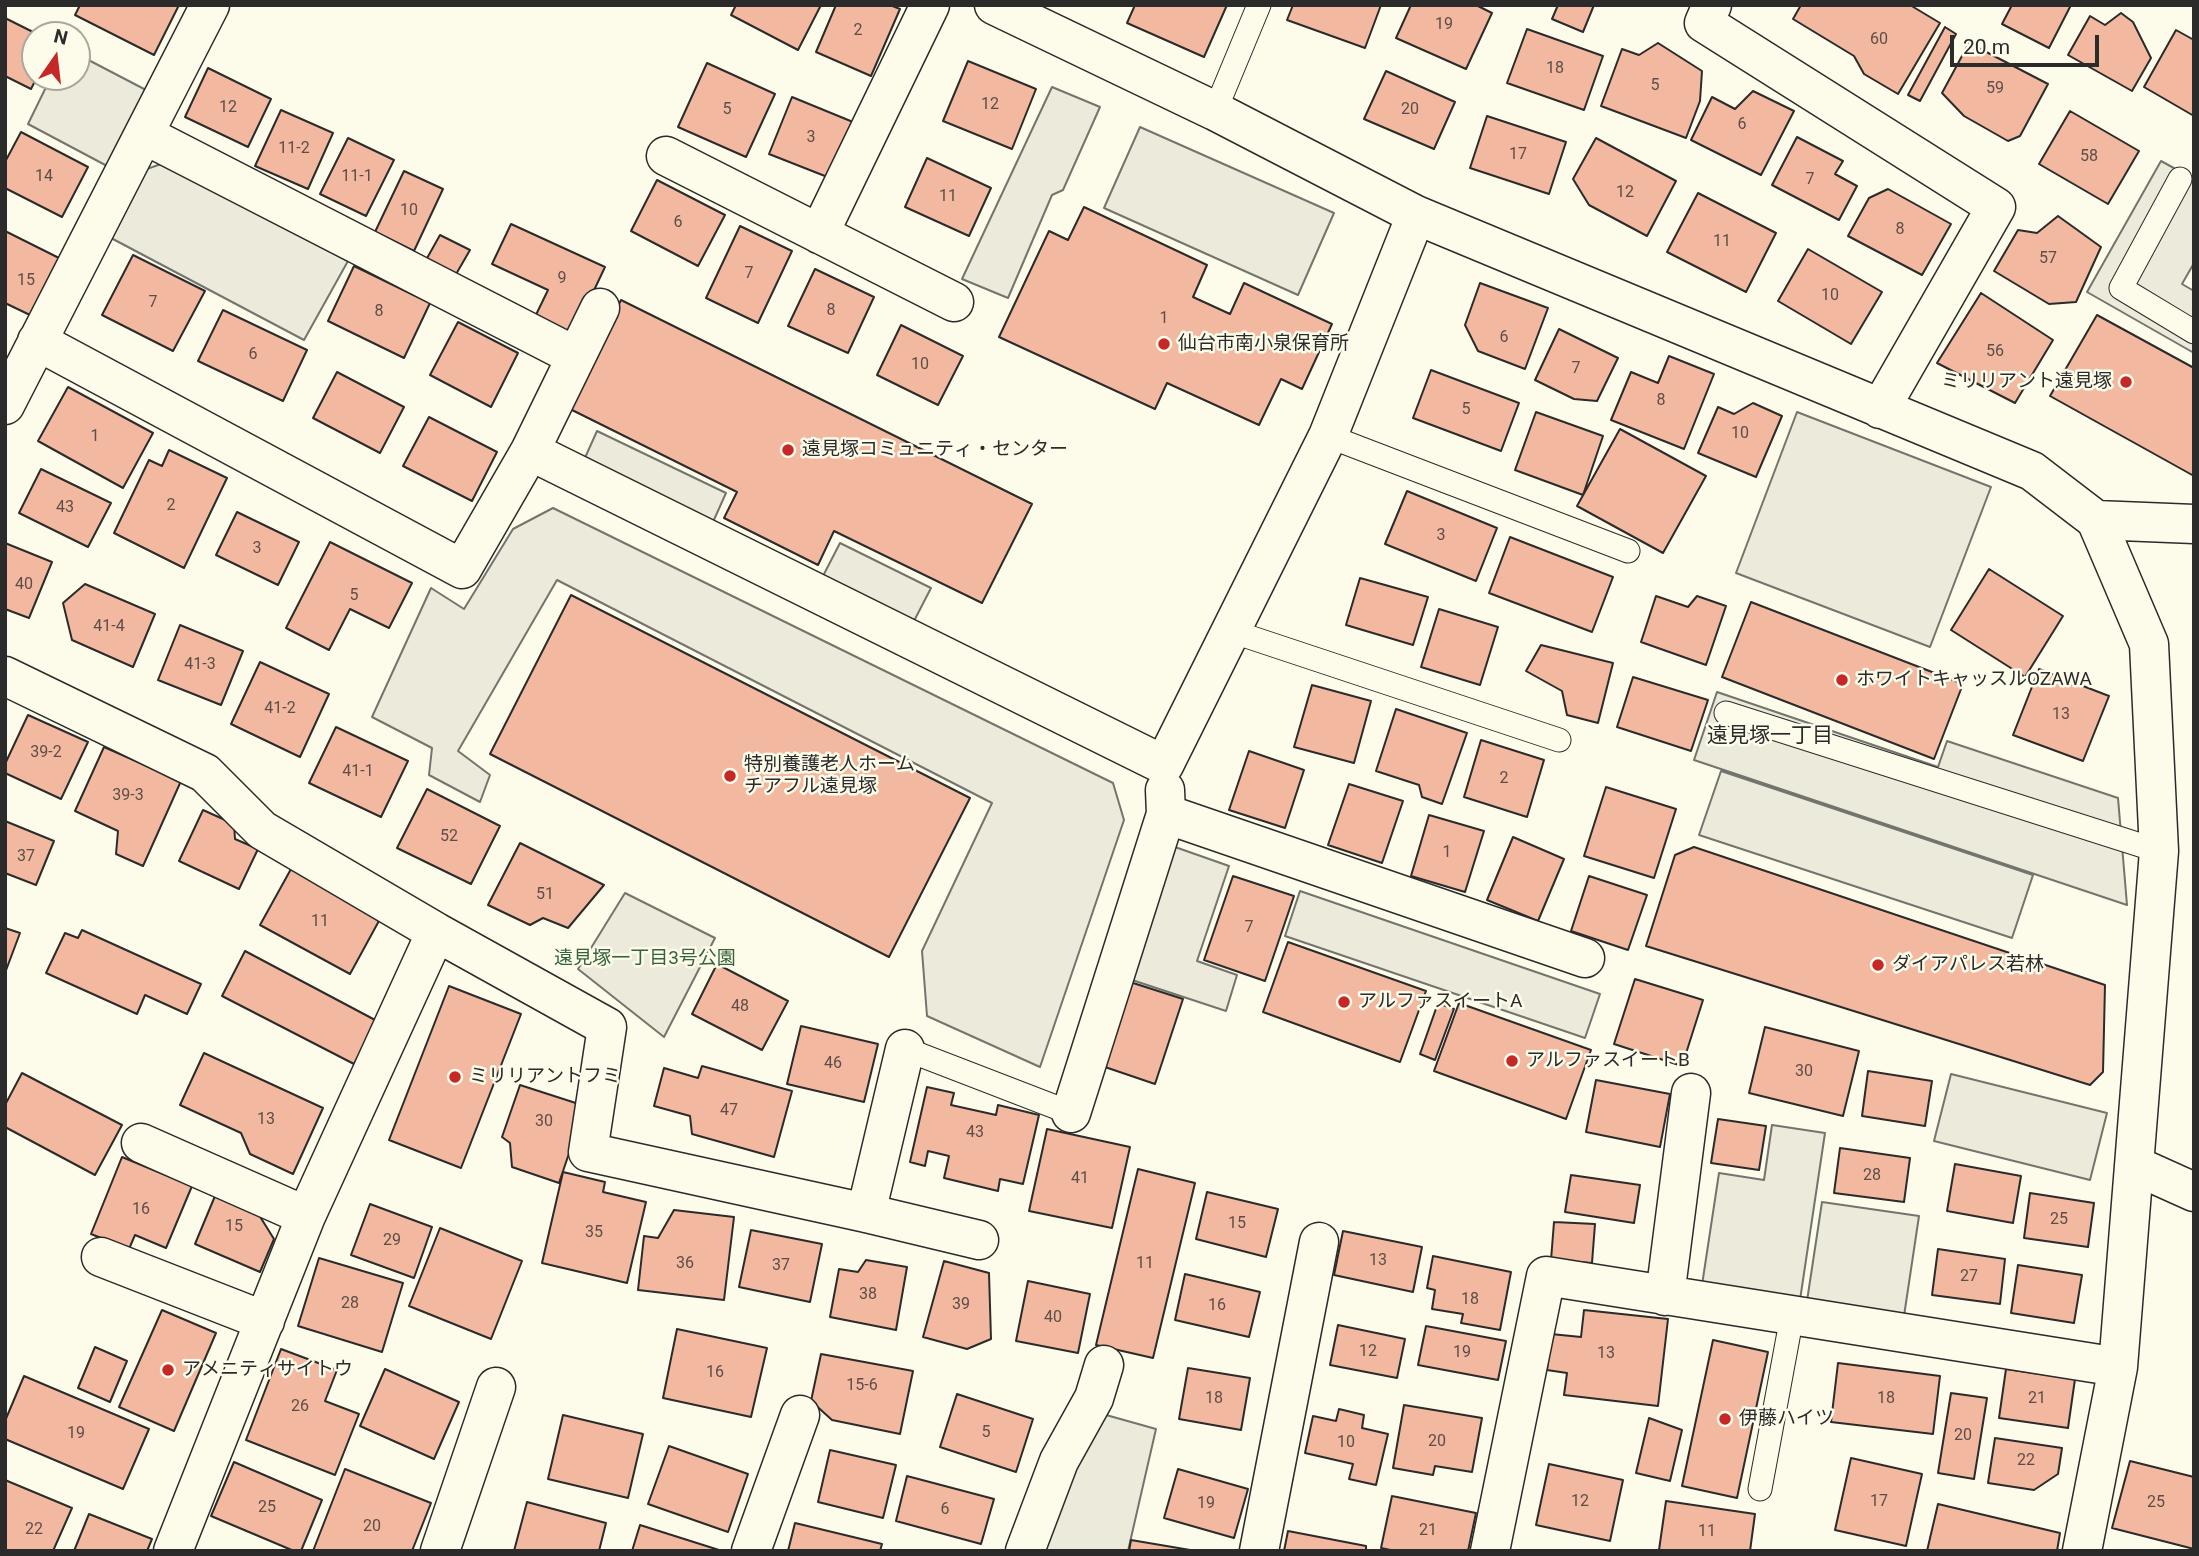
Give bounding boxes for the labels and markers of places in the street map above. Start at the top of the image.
place label: 仙台市南小泉保育所 [1178,333,1349,355]
marker: 仙台市南小泉保育所 [1156,336,1172,352]
place label: ミリリアント遠見塚 [1941,371,2112,393]
marker: ミリリアント遠見塚 [2118,374,2134,390]
place label: 遠見塚コミュニティ・センター [802,439,1068,461]
marker: 遠見塚コミュニティ・センター [780,442,796,458]
place label: ホワイトキャッスルOZAWA [1856,669,2092,691]
marker: ホワイトキャッスルOZAWA [1834,672,1850,688]
place label: 特別養護老人ホーム チアフル遠見塚 [744,754,915,798]
marker: 特別養護老人ホーム チアフル遠見塚 [722,768,738,784]
place label: ダイアパレス若林 [1892,954,2044,976]
marker: ダイアパレス若林 [1870,957,1886,973]
place label: アルファスイートA [1358,991,1522,1013]
marker: アルファスイートA [1336,994,1352,1010]
place label: アルファスイートB [1526,1050,1690,1072]
marker: アルファスイートB [1504,1053,1520,1069]
place label: ミリリアントフミ [469,1066,621,1088]
marker: ミリリアントフミ [447,1069,463,1085]
place label: アメニティサイトウ [182,1359,353,1381]
marker: アメニティサイトウ [160,1362,176,1378]
place label: 伊藤ハイツ [1739,1408,1834,1430]
marker: 伊藤ハイツ [1717,1411,1733,1427]

